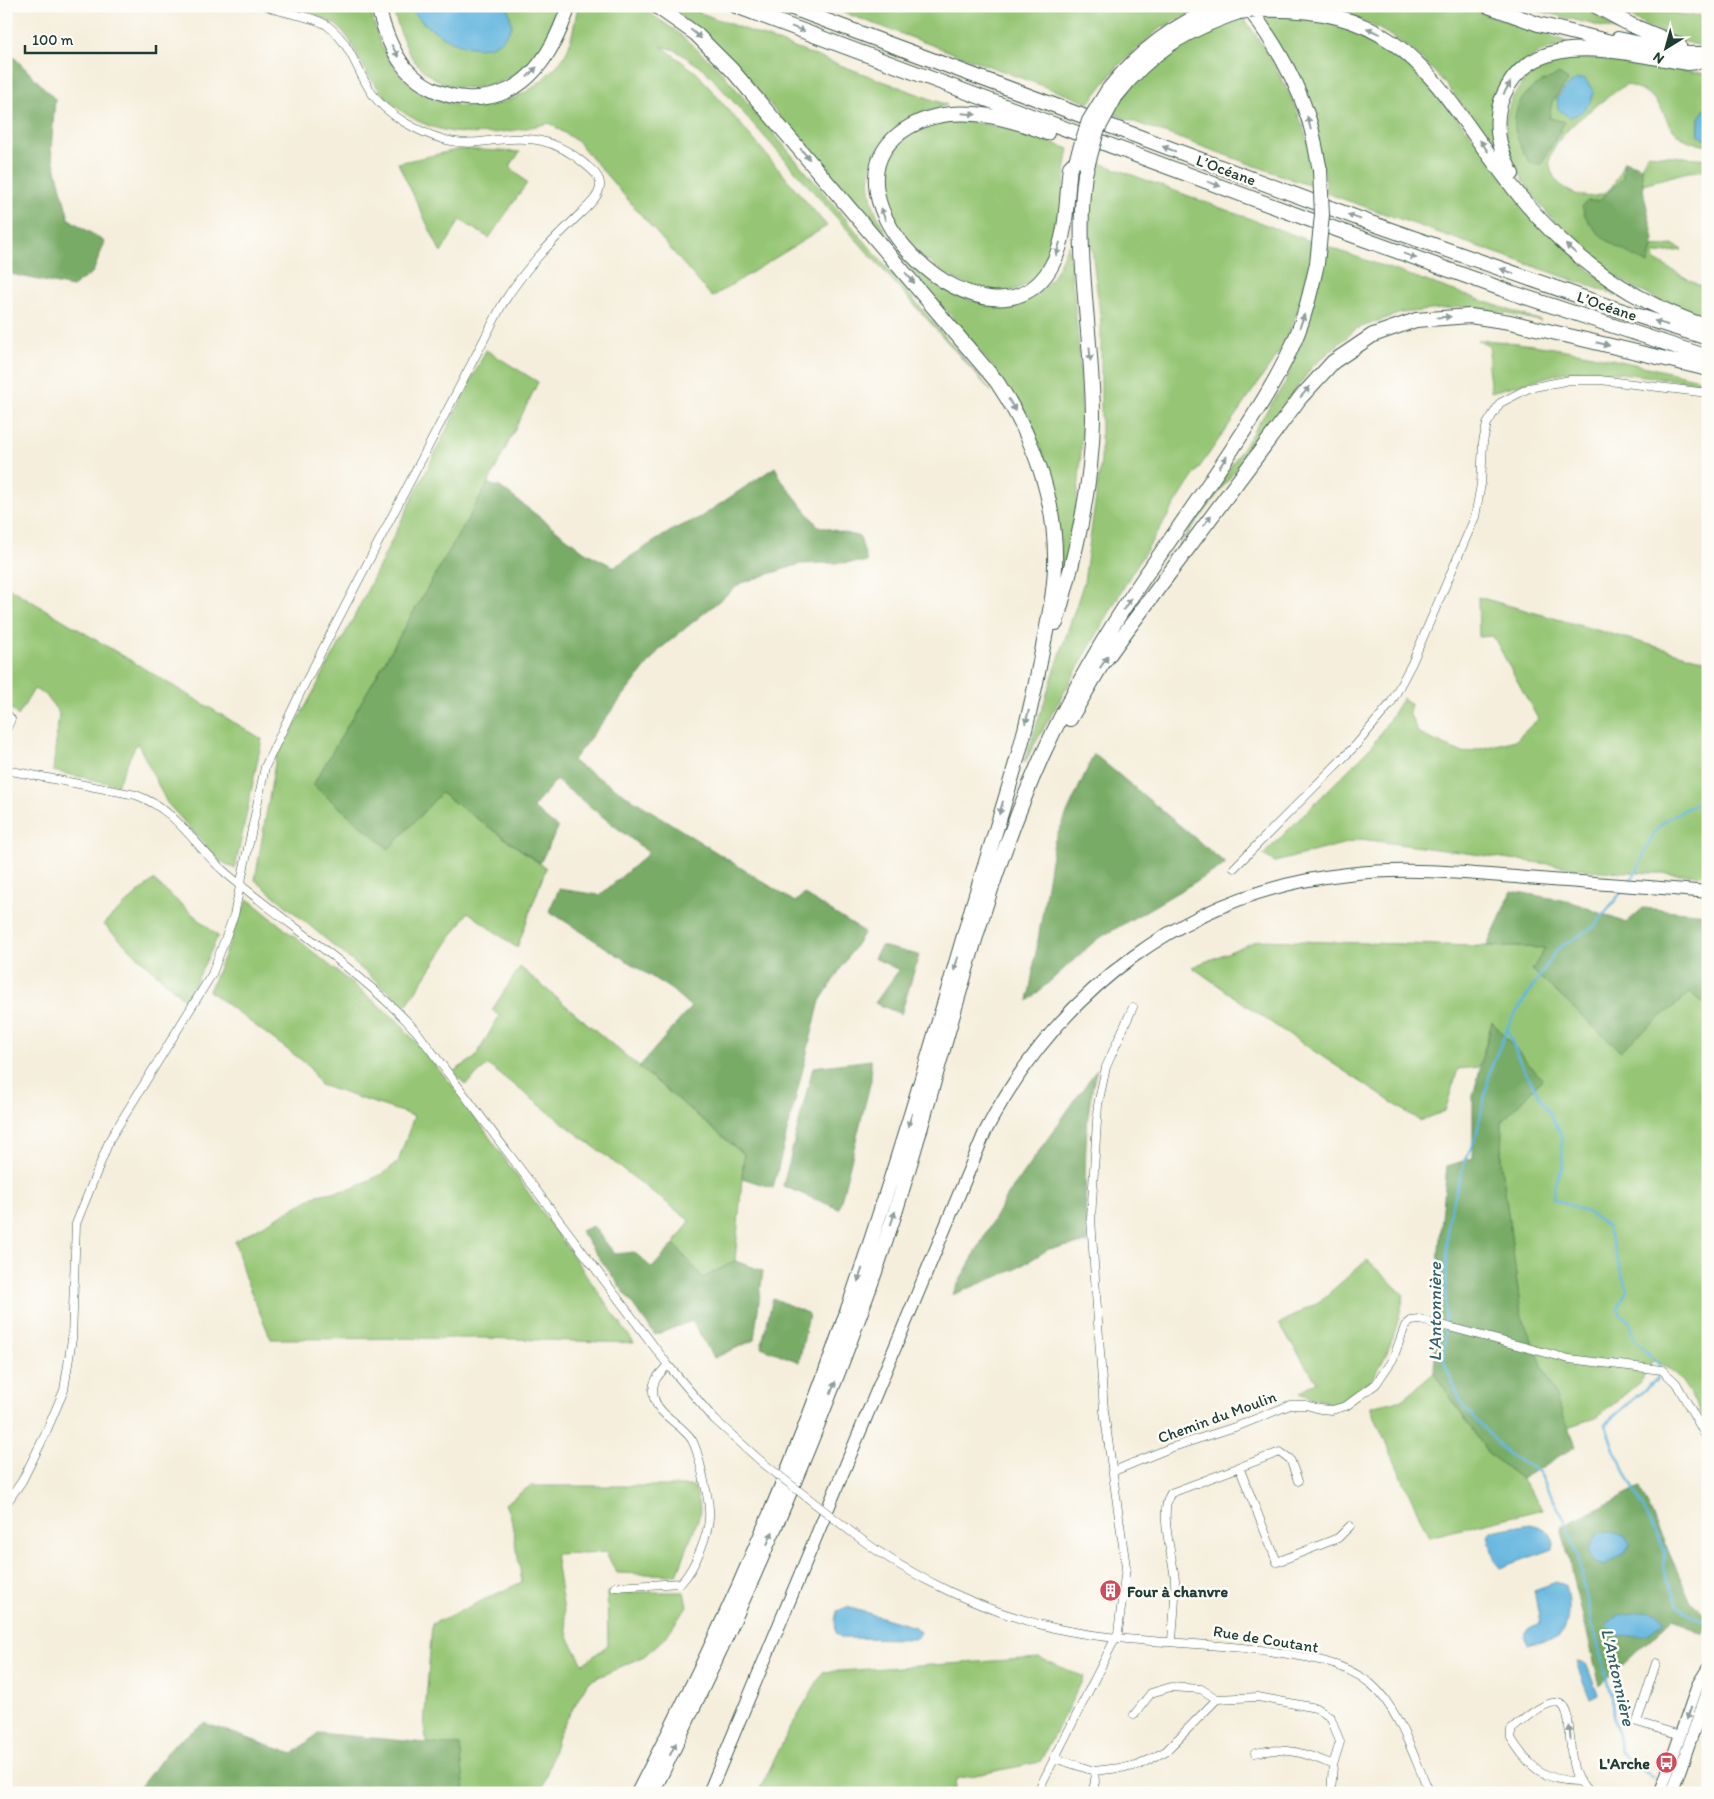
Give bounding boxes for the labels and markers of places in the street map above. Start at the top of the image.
building icon: Four à chanvre [1099,1579,1123,1603]
place label: Four à chanvre [1127,1582,1228,1601]
bus stop icon: L'Arche [1654,1751,1678,1775]
place label: L'Arche [1599,1754,1650,1773]

